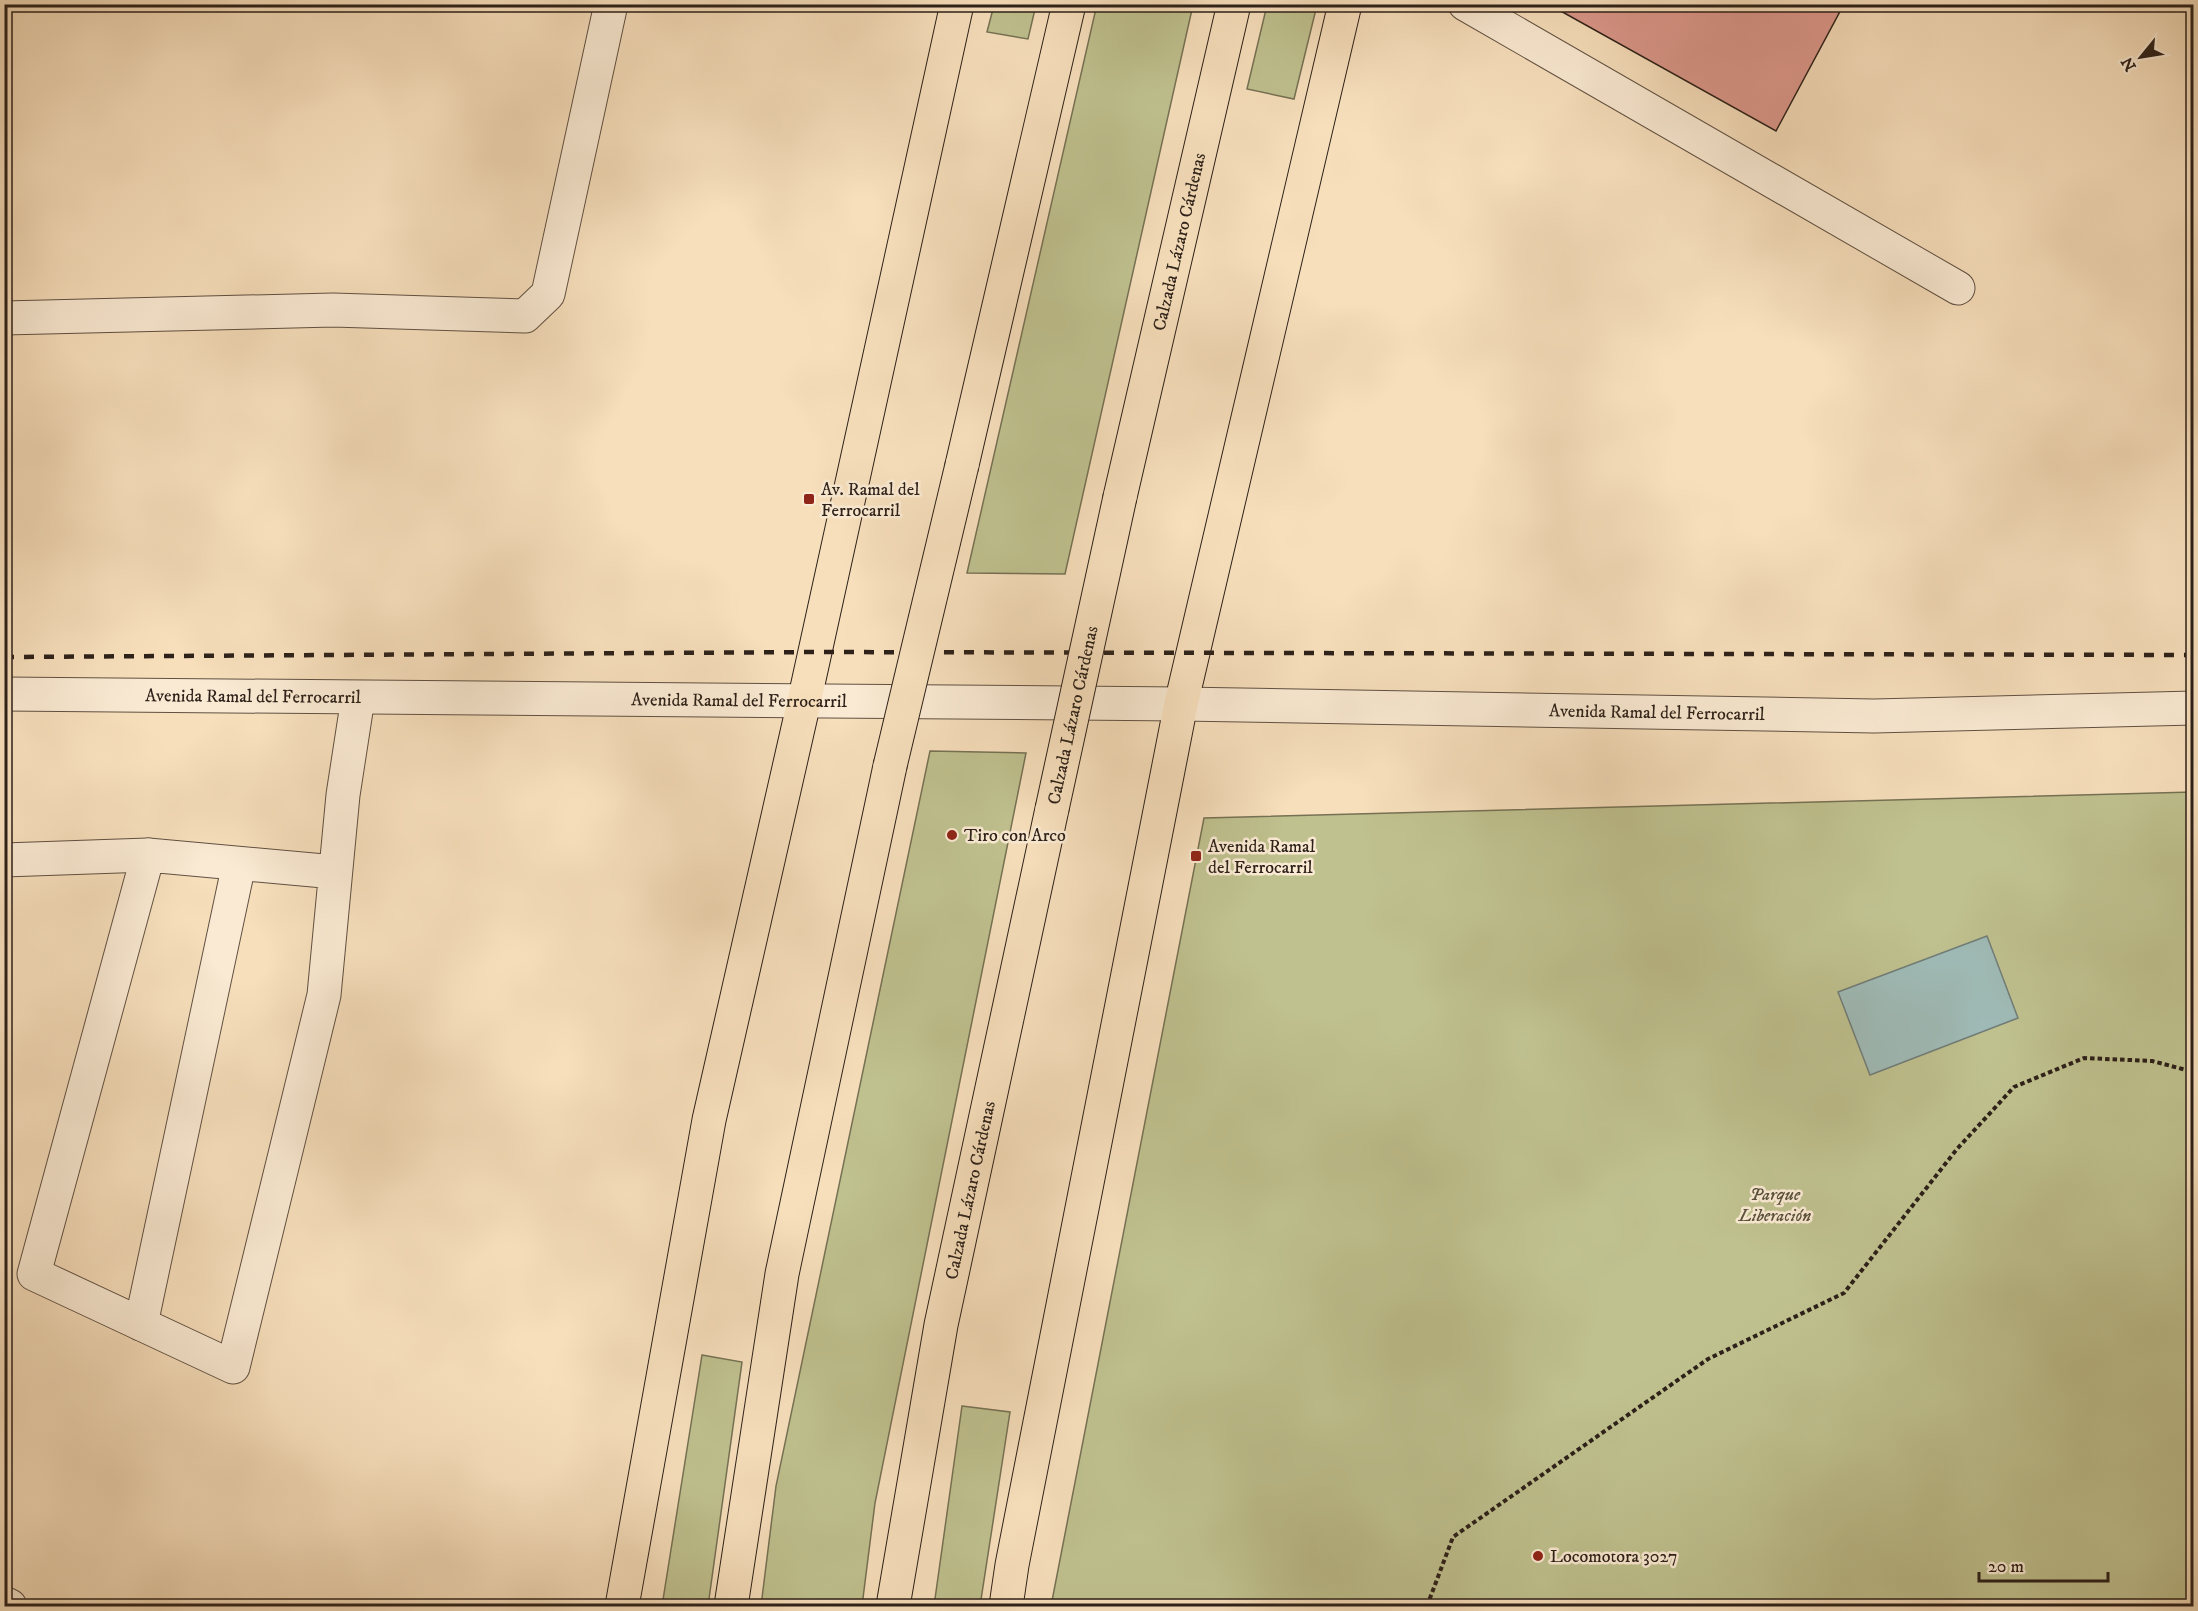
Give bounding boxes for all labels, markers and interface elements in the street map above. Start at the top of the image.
north arrow [2111,27,2171,87]
text: N [2117,53,2141,75]
street label: Calzada Lázaro Cárdenas [1149,151,1211,333]
place label: Av. Ramal del Ferrocarril [821,479,920,522]
marker: Av. Ramal del Ferrocarril [802,492,816,506]
street label: Calzada Lázaro Cárdenas [1043,624,1104,807]
street label: Avenida Ramal del Ferrocarril [145,685,362,709]
street label: Avenida Ramal del Ferrocarril [631,689,848,713]
street label: Avenida Ramal del Ferrocarril [1549,700,1766,726]
place label: Tiro con Arco [964,825,1066,847]
marker: Tiro con Arco [945,828,959,842]
place label: Avenida Ramal del Ferrocarril [1208,836,1316,879]
marker: Avenida Ramal del Ferrocarril [1189,849,1203,863]
street label: Calzada Lázaro Cárdenas [941,1099,1001,1282]
park label: Parque Liberación [1738,1184,1811,1227]
scale bar [1979,1545,2108,1583]
place label: Locomotora 3027 [1550,1546,1677,1568]
marker: Locomotora 3027 [1531,1549,1545,1563]
text: 20 m [1988,1556,2024,1578]

